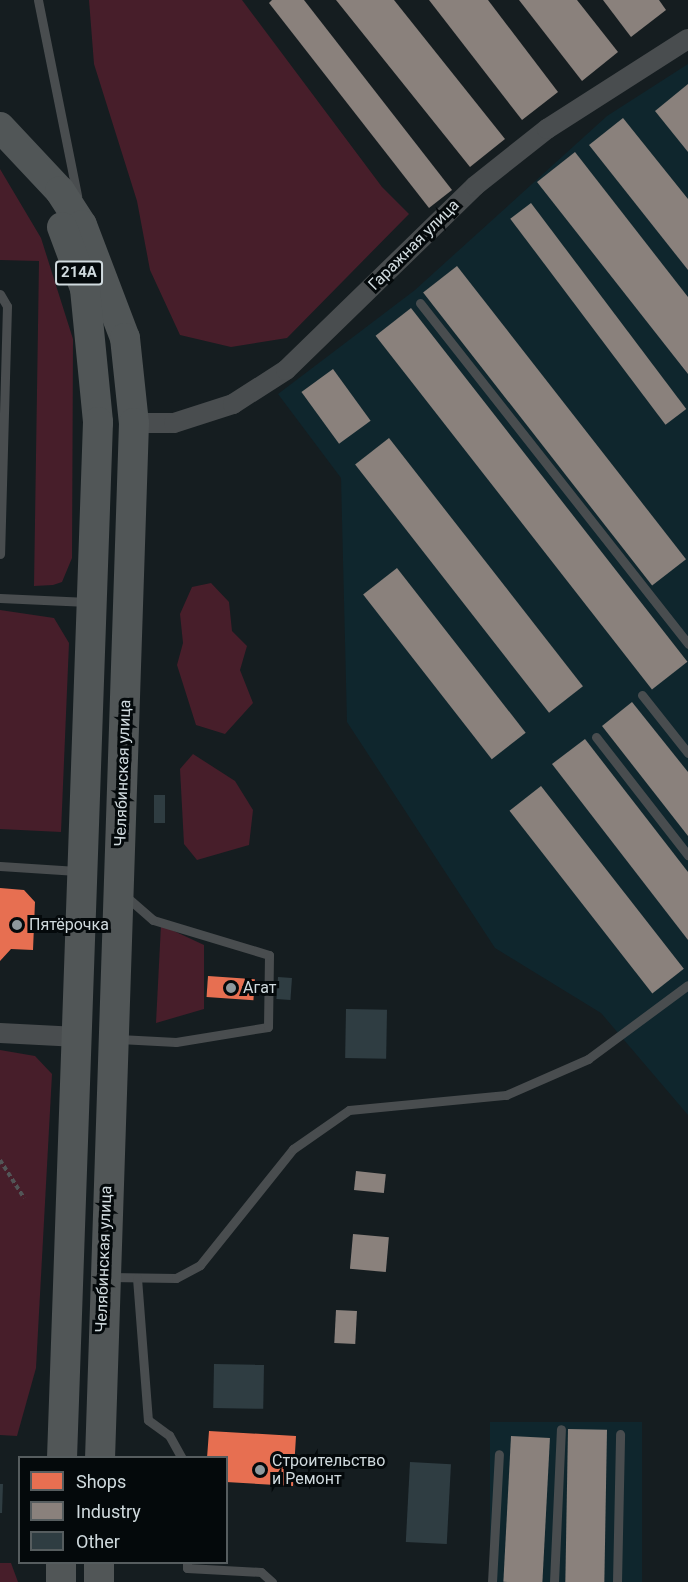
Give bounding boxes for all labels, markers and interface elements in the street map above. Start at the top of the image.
street label: Гаражная улица [365,196,463,294]
road number: 214А [55,261,103,285]
street label: Челябинская улица [111,699,135,847]
place label: Пятёрочка [29,915,109,935]
marker: Пятёрочка [10,918,24,932]
place label: Агат [243,978,276,998]
marker: Агат [224,981,238,995]
street label: Челябинская улица [92,1185,116,1333]
place label: Строительство и Ремонт [272,1451,385,1489]
legend [18,1456,228,1564]
marker: Строительство и Ремонт [253,1463,267,1477]
text: Shops [76,1471,126,1492]
text: Industry [76,1501,141,1522]
text: Other [76,1531,120,1552]

